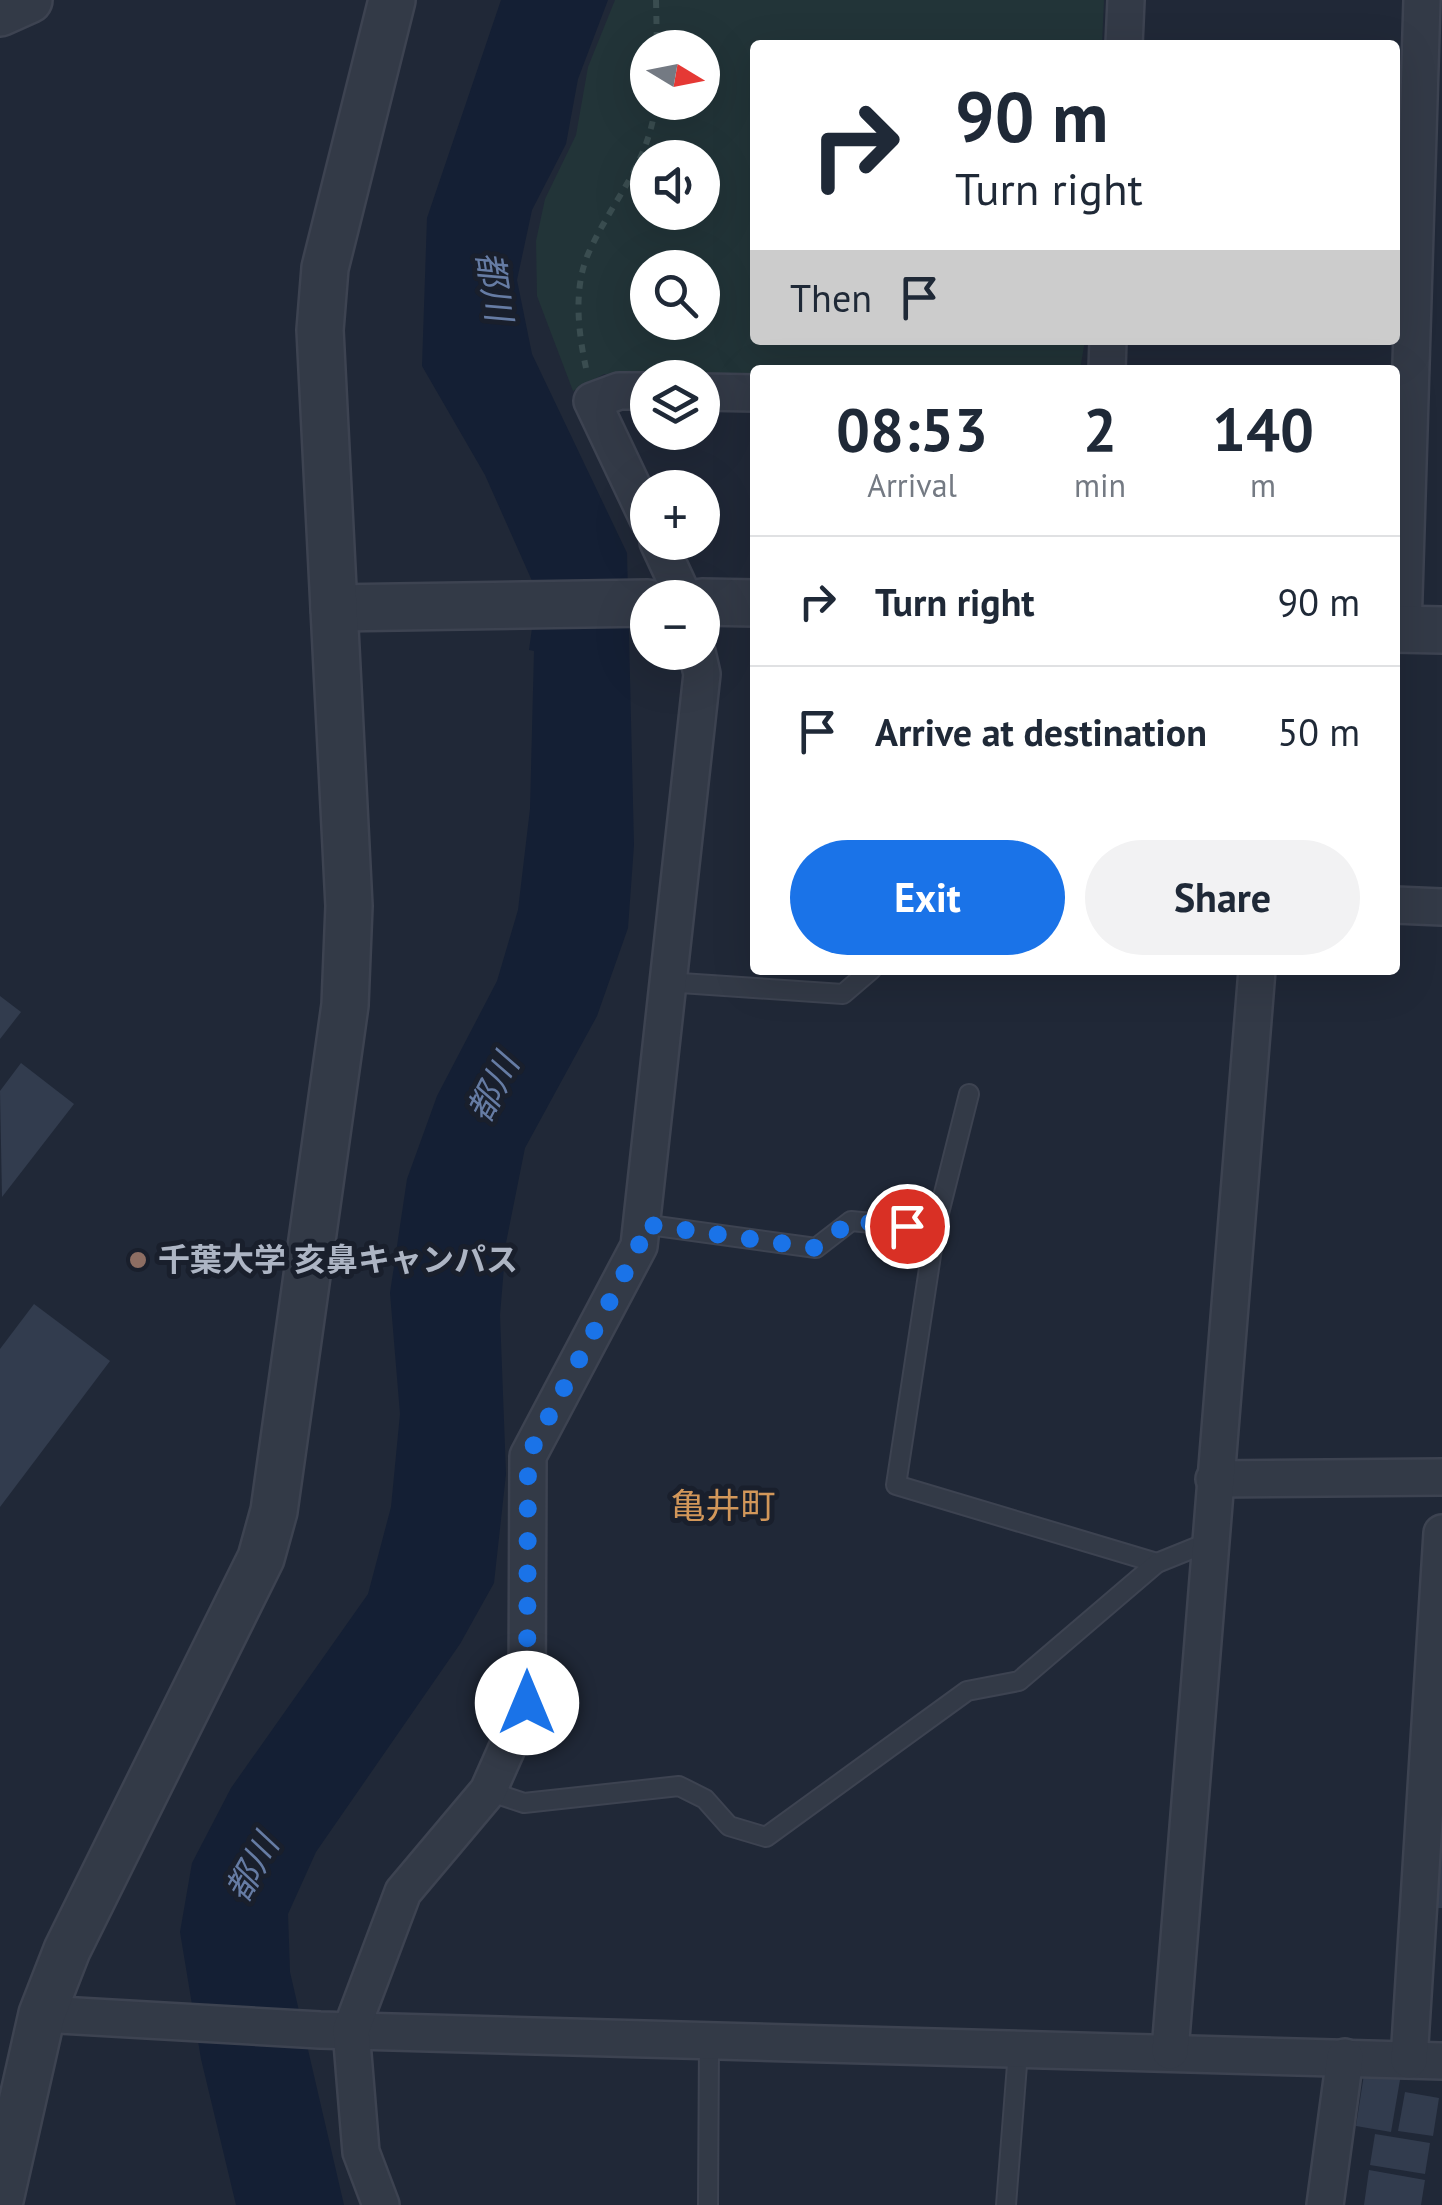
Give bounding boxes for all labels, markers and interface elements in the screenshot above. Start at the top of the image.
north arrow [630,30,720,120]
map controls [630,30,720,670]
text: 90 m [955,71,1108,161]
icon: right [790,80,920,210]
button: sound [630,140,720,230]
text: Turn right [955,159,1143,217]
water label: 都川 [467,248,524,328]
button: search [630,250,720,340]
icon: arrive [892,270,947,325]
text: Then [790,273,872,322]
button: layers [630,360,720,450]
text: 08:53 [836,390,988,468]
text: 2 [1083,390,1117,468]
text: 140 [1212,390,1314,468]
text: Arrival [867,464,957,506]
text: min [1074,464,1126,506]
text: m [1250,464,1276,506]
button: + [630,470,720,560]
icon: right [790,574,845,629]
text: Turn right [875,577,1035,626]
text: 90 m [1278,577,1360,626]
button: − [630,580,720,670]
icon: arrive [790,704,845,759]
text: Arrive at destination [875,707,1207,756]
text: 50 m [1278,707,1360,756]
button: Exit [790,840,1065,955]
button: Share [1085,840,1360,955]
water label: 都川 [456,1042,530,1129]
pin [865,1184,950,1269]
icon: arrive [880,1199,935,1254]
place label: 千葉大学 亥鼻キャンパス [158,1238,518,1280]
marker: 千葉大学 亥鼻キャンパス [127,1249,149,1271]
district label: 亀井町 [670,1482,776,1528]
position arrow [475,1651,579,1755]
water label: 都川 [214,1822,290,1909]

